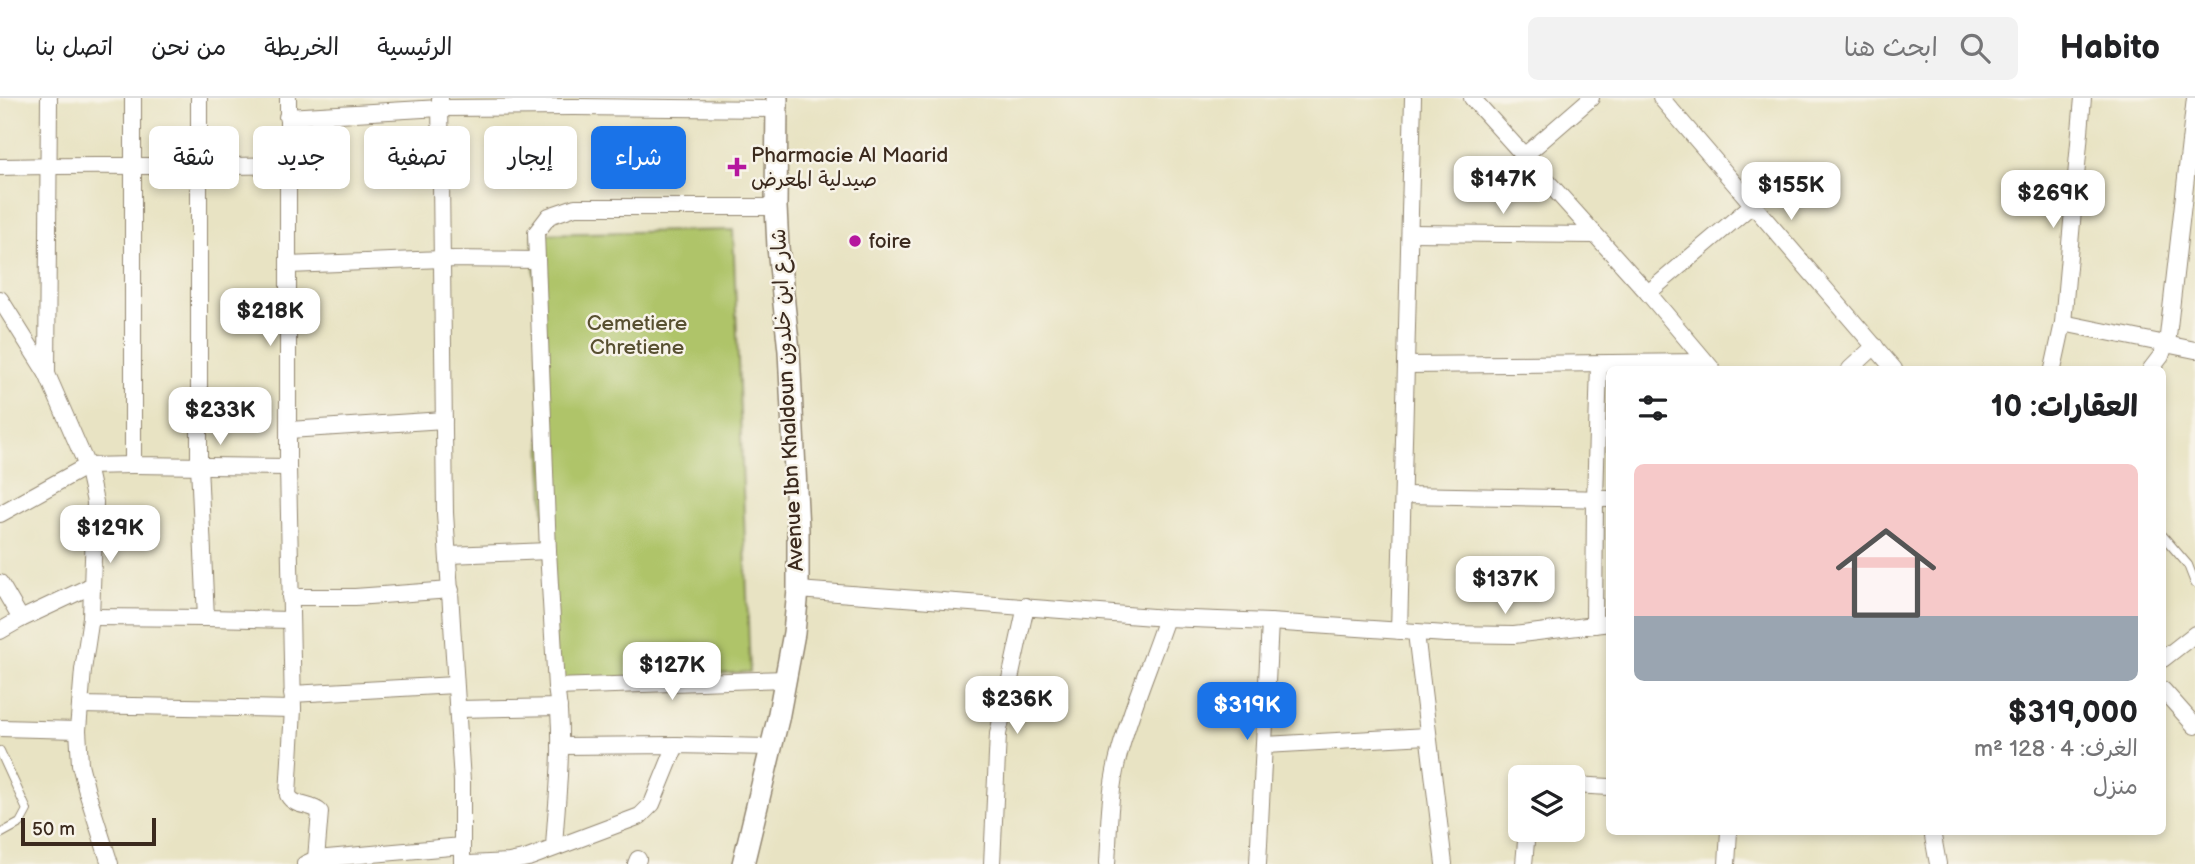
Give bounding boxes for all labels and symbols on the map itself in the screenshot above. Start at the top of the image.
place label: Pharmacie Al Maarid صيدلية المعرض [751,143,948,192]
pin: $147K [1454,156,1552,216]
marker: Pharmacie Al Maarid صيدلية المعرض [729,159,745,175]
pin: $155K [1742,162,1840,222]
pin: $269K [2004,170,2102,230]
street label: Avenue Ibn Khaldoun شارع ابن خلدون [766,228,811,572]
place label: foire [869,229,911,254]
marker: foire [847,233,863,249]
pin: $218K [221,288,319,348]
park label: Cemetiere Chretiene [587,311,687,360]
pin: $233K [171,388,269,447]
pin: $129K [61,505,159,565]
pin: $137K [1456,556,1554,616]
pin: $127K [623,642,721,702]
pin: $236K [968,676,1066,736]
pin: $319K [1198,682,1296,742]
scale bar [21,815,156,847]

